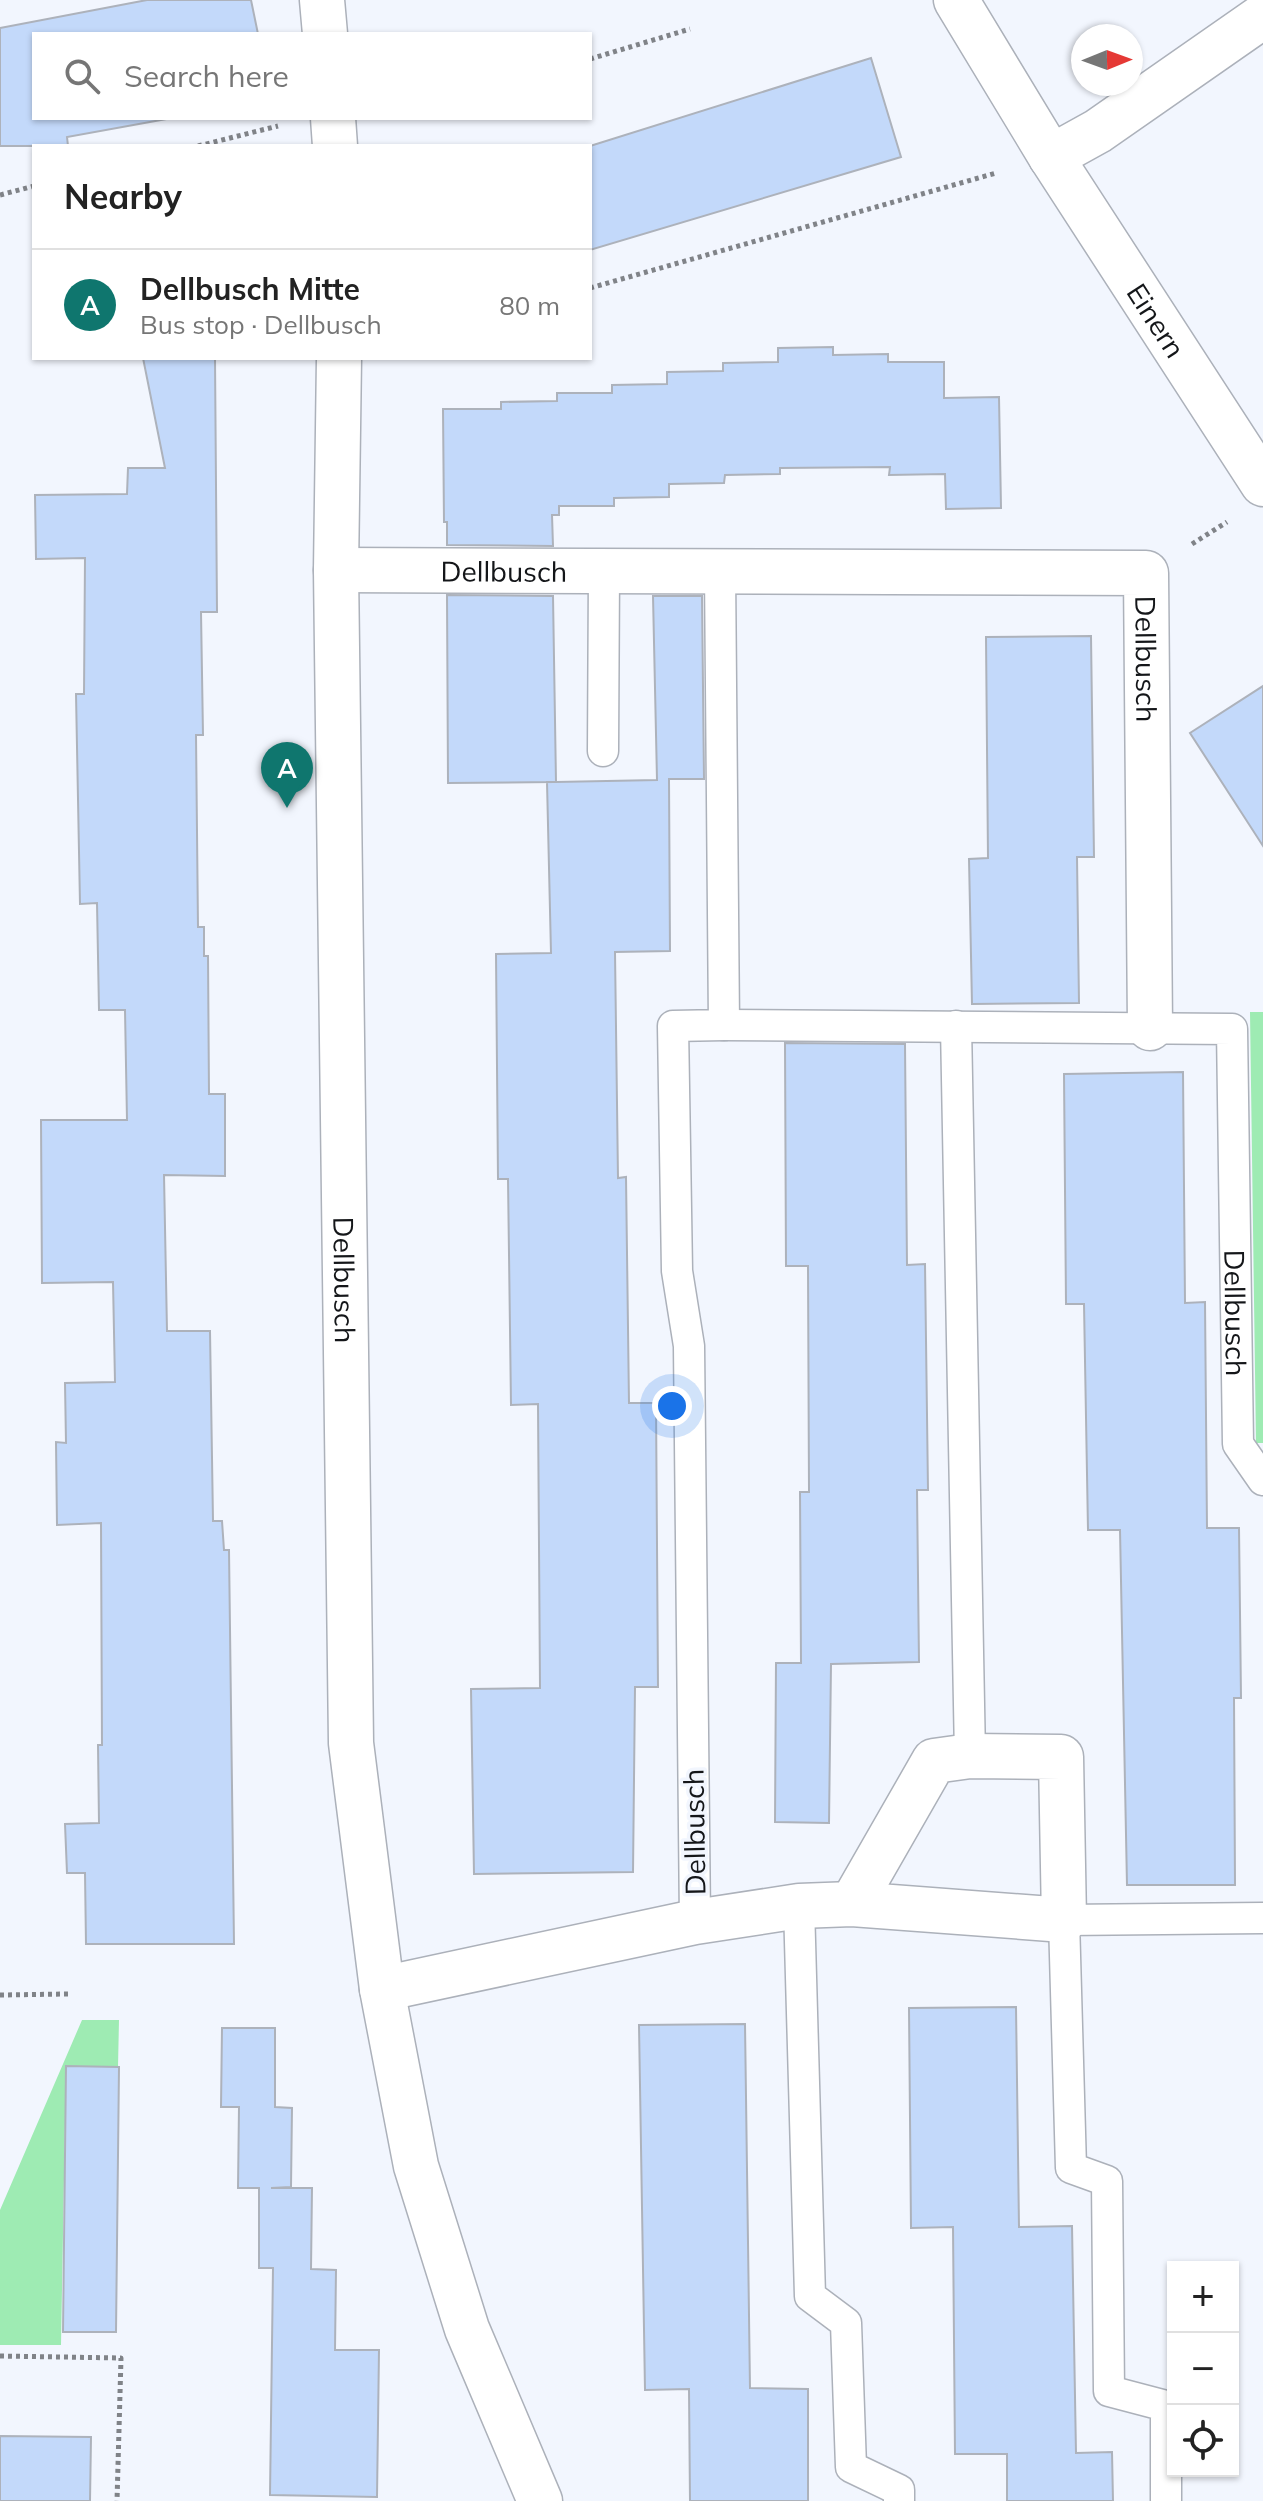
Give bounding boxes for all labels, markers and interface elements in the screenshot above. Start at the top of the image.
north arrow [1071,24,1143,96]
search box [32,32,592,120]
icon: search [60,54,104,98]
text: Search here [124,57,289,95]
text: Nearby [64,175,182,218]
text: Dellbusch Mitte [140,270,360,308]
street label: Einern [1120,277,1194,364]
text: A [80,289,100,322]
text: 80 m [499,289,560,322]
text: Bus stop · Dellbusch [140,308,382,341]
street label: Dellbusch [441,553,567,588]
street label: Dellbusch [1129,596,1165,722]
pin: A [261,742,313,808]
street label: Dellbusch [327,1216,363,1343]
street label: Dellbusch [1218,1249,1255,1377]
your location [652,1386,692,1426]
street label: Dellbusch [675,1768,713,1896]
map controls [1167,2261,1239,2477]
button: + [1167,2261,1239,2333]
button: − [1167,2333,1239,2405]
button: locate [1167,2405,1239,2477]

